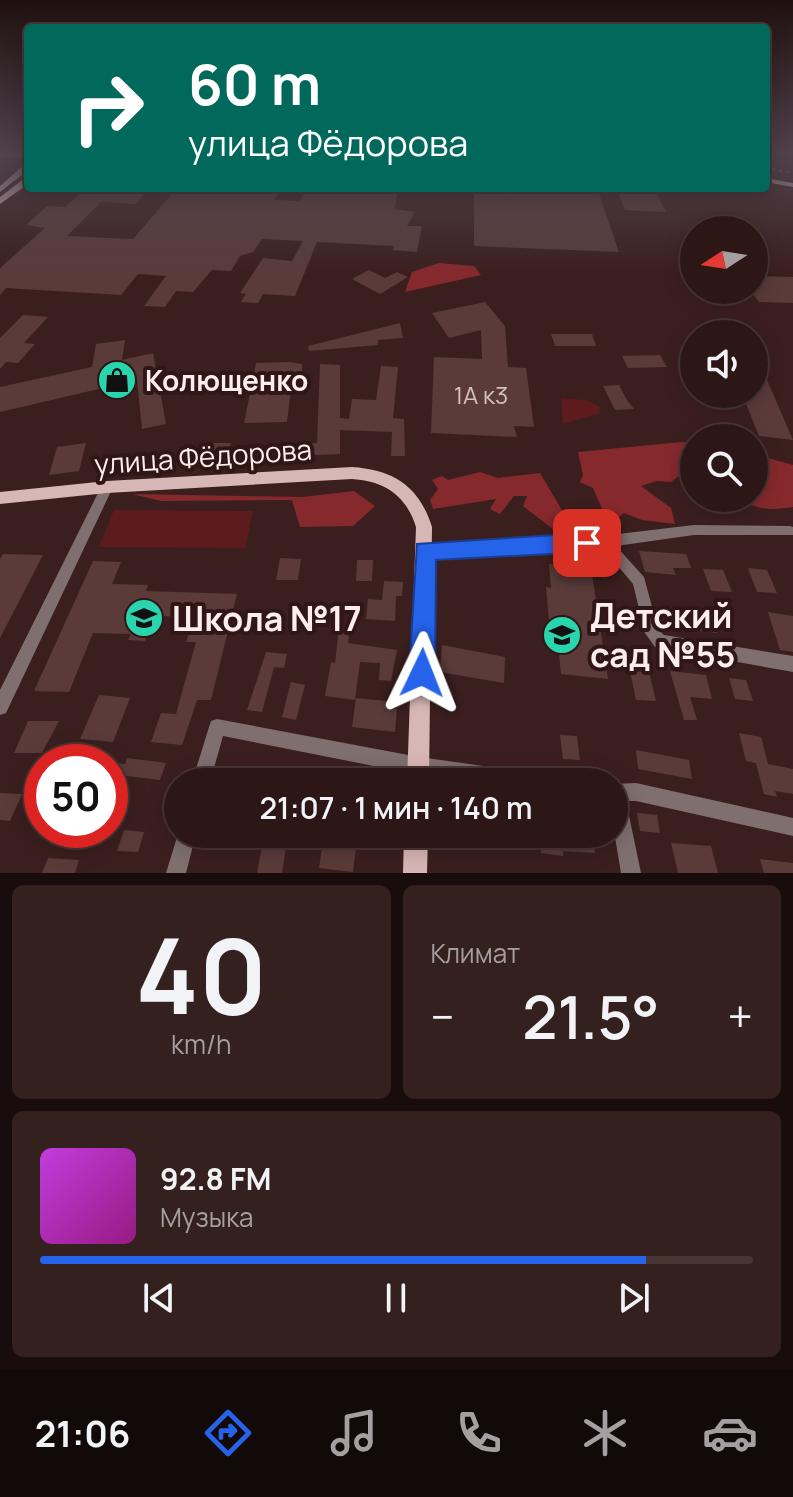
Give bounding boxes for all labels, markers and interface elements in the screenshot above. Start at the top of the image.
text: 60 m [188,45,321,122]
icon: right [56,56,160,160]
text: улица Фёдорова [188,118,468,167]
north arrow [680,216,768,304]
map controls [680,216,768,512]
button: sound [680,320,768,408]
shop icon: Колющенко [96,359,138,401]
place label: Колющенко [145,361,308,399]
house number: 1А к3 [454,378,508,411]
button: search [680,424,768,512]
street label: улица Фёдорова [93,429,313,483]
pin [553,509,621,577]
icon: arrive [565,521,609,565]
place label: Детский сад №55 [590,592,736,677]
place label: Школа №17 [172,595,362,641]
school or university icon: Школа №17 [123,597,165,639]
school or university icon: Детский сад №55 [541,614,583,656]
position arrow [380,631,464,715]
speed limit sign: 50 [24,744,128,848]
text: 21:07 · 1 мин · 140 m [259,787,533,828]
text: 40 [135,903,267,1045]
text: Климат [431,935,520,971]
text: 21.5° [522,975,660,1057]
text: − [431,986,454,1046]
text: + [728,986,753,1046]
text: km/h [171,1026,231,1062]
text: 92.8 FM [160,1158,271,1199]
text: Музыка [160,1199,254,1235]
icon: previous [137,1276,181,1320]
icon: pause [374,1276,418,1320]
icon: next [612,1276,656,1320]
icon: directions [200,1405,256,1461]
icon: music [326,1405,382,1461]
icon: phone [451,1405,507,1461]
icon: climate [577,1405,633,1461]
icon: car [702,1405,758,1461]
text: 21:06 [35,1409,130,1458]

